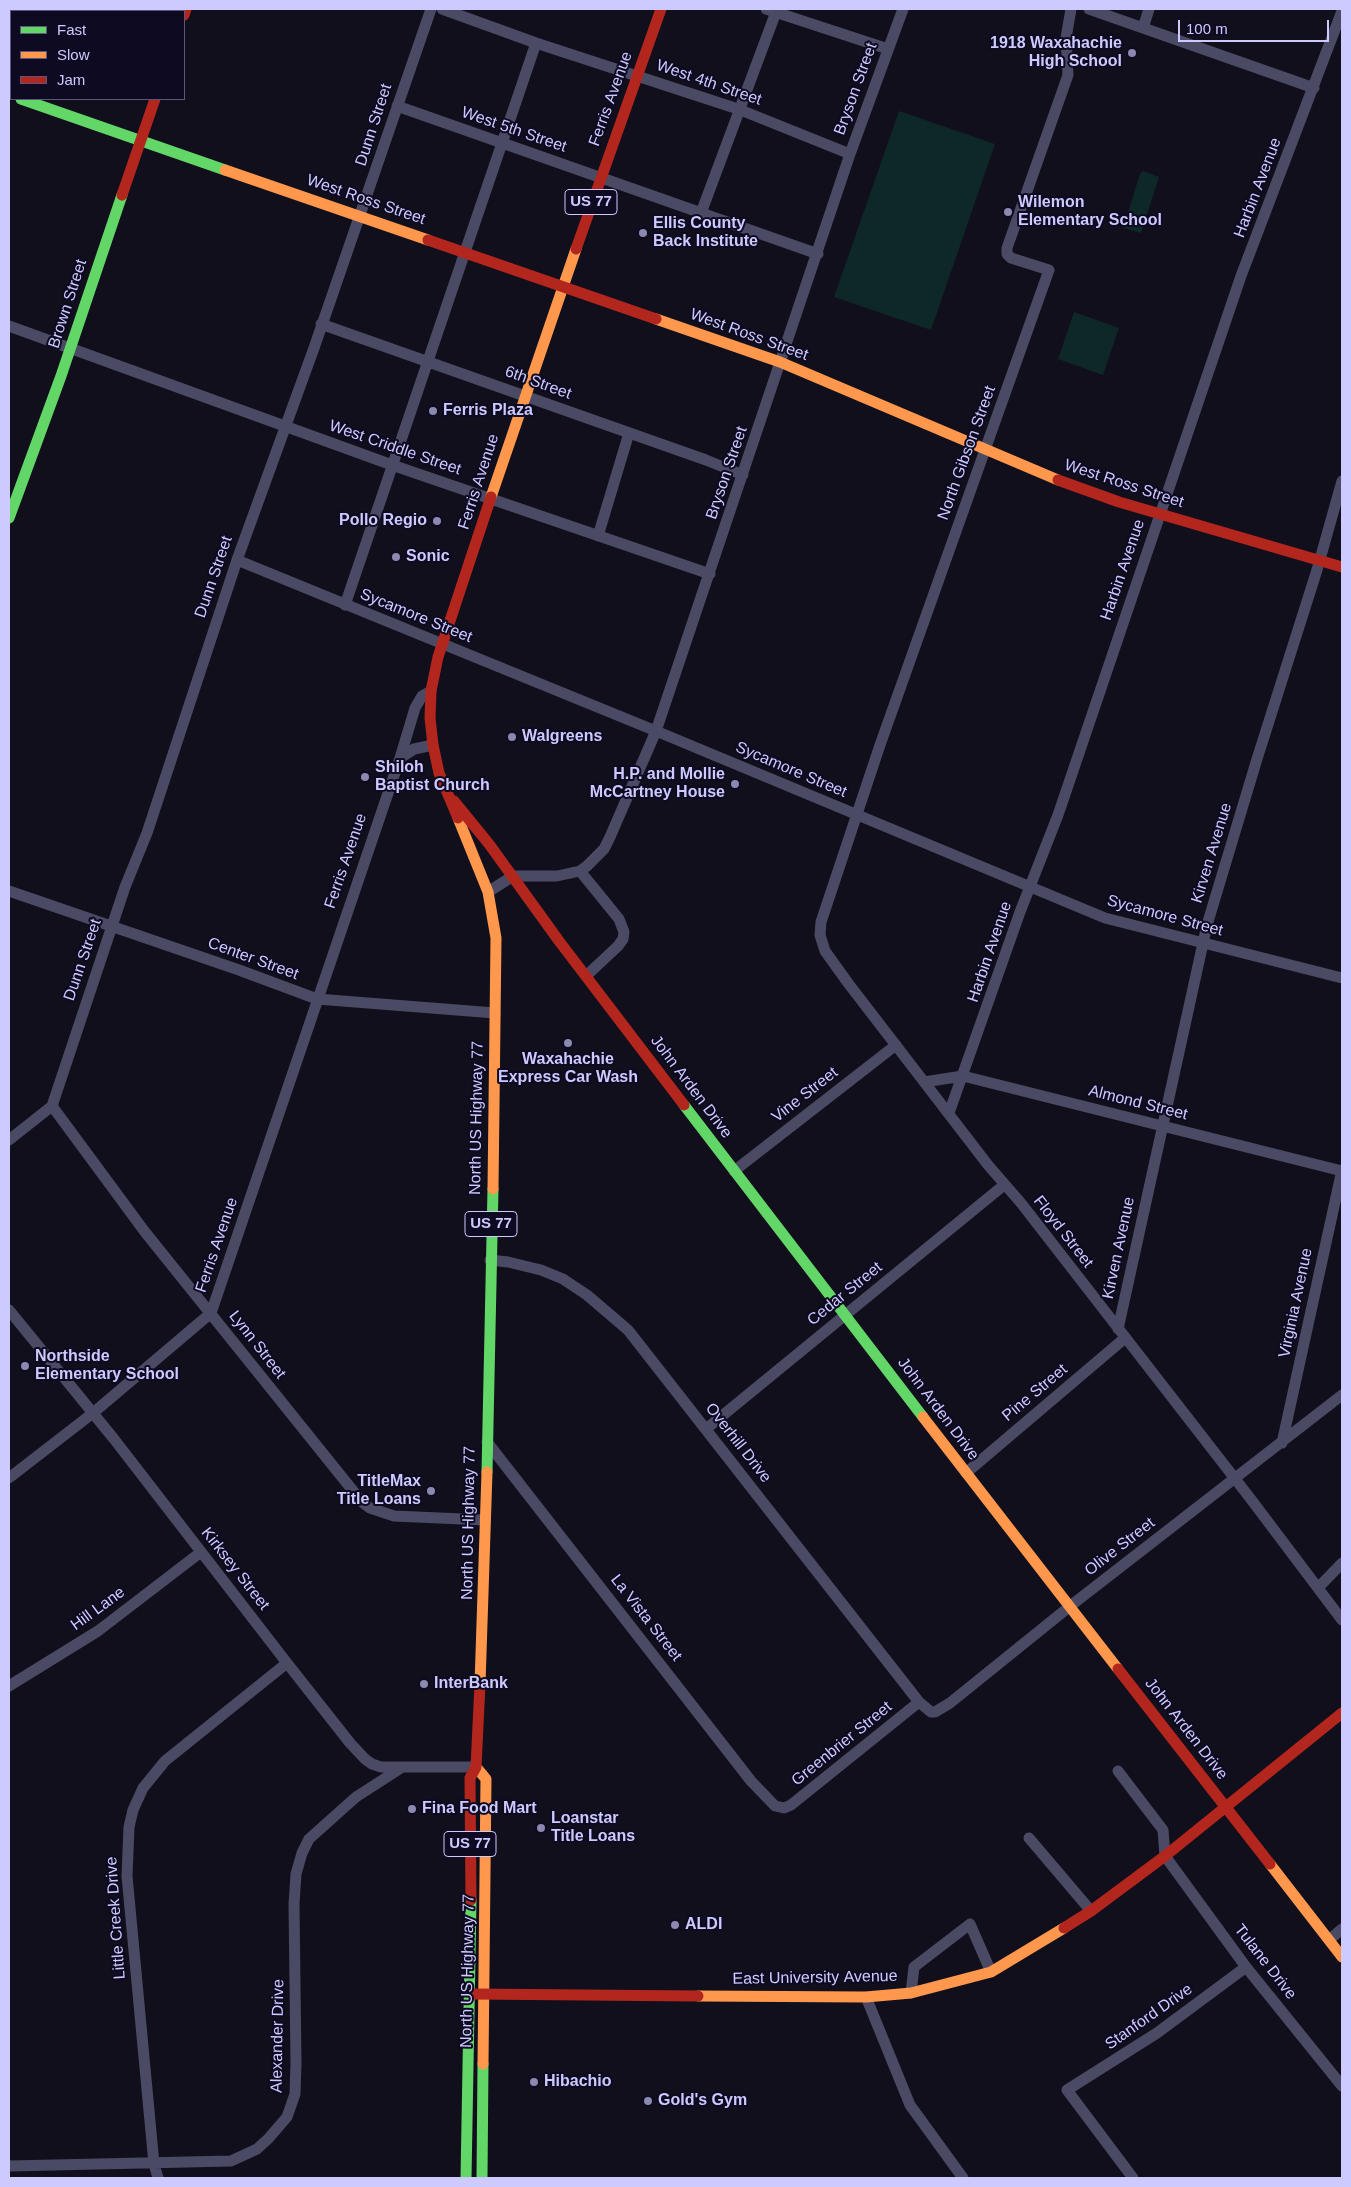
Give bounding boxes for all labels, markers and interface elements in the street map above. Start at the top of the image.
legend [10,10,185,100]
scale bar [1181,10,1332,42]
text: 100 m [1186,20,1228,37]
text: Fast [57,21,86,38]
place label: 1918 Waxahachie High School [990,34,1122,72]
street label: Bryson Street [830,40,882,138]
text: Slow [57,46,90,63]
marker: 1918 Waxahachie High School [1126,47,1138,59]
street label: Ferris Avenue [585,49,637,149]
street label: West 4th Street [654,56,764,110]
text: Jam [57,71,85,88]
street label: Dunn Street [352,81,396,169]
street label: West 5th Street [459,103,569,157]
street label: Harbin Avenue [1230,135,1286,241]
street label: West Ross Street [304,171,428,229]
road number: US 77 [565,190,617,214]
place label: Wilemon Elementary School [1018,193,1162,231]
marker: Wilemon Elementary School [1002,206,1014,218]
place label: Ellis County Back Institute [653,214,758,252]
marker: Ellis County Back Institute [637,227,649,239]
street label: Brown Street [45,257,91,351]
street label: West Ross Street [687,305,811,365]
street label: 6th Street [502,362,574,404]
street label: North Gibson Street [934,383,1000,523]
place label: Ferris Plaza [443,401,533,421]
marker: Ferris Plaza [427,405,439,417]
street label: West Criddle Street [326,416,464,480]
street label: Bryson Street [702,424,752,522]
street label: Ferris Avenue [455,432,503,532]
street label: West Ross Street [1062,456,1186,512]
place label: Pollo Regio [339,511,427,531]
marker: Pollo Regio [431,515,443,527]
street label: Harbin Avenue [1097,517,1149,623]
street label: Dunn Street [191,534,237,620]
place label: Sonic [406,547,450,567]
marker: Sonic [390,551,402,563]
street label: Sycamore Street [357,585,475,647]
place label: Walgreens [522,727,602,747]
marker: Walgreens [506,731,518,743]
street label: Sycamore Street [732,738,850,802]
place label: Shiloh Baptist Church [375,758,490,796]
place label: H.P. and Mollie McCartney House [590,765,725,803]
marker: Shiloh Baptist Church [359,771,371,783]
marker: H.P. and Mollie McCartney House [729,778,741,790]
street label: Kirven Avenue [1188,801,1236,905]
street label: Ferris Avenue [321,811,371,911]
street label: Sycamore Street [1105,891,1225,941]
street label: Harbin Avenue [964,899,1016,1005]
street label: Dunn Street [60,917,106,1003]
street label: Center Street [205,934,301,984]
street label: John Arden Drive [646,1032,736,1142]
marker: Waxahachie Express Car Wash [562,1037,574,1049]
street label: North US Highway 77 [466,1041,488,1195]
place label: Waxahachie Express Car Wash [498,1050,638,1088]
street label: Vine Street [768,1063,842,1127]
street label: Almond Street [1086,1081,1190,1125]
street label: Floyd Street [1029,1192,1097,1272]
street label: Ferris Avenue [192,1195,242,1295]
street label: Kirven Avenue [1099,1195,1139,1301]
road number: US 77 [465,1212,517,1236]
street label: Virginia Avenue [1275,1246,1317,1360]
street label: Cedar Street [804,1258,886,1330]
street label: Lynn Street [224,1307,290,1383]
place label: Northside Elementary School [35,1347,179,1385]
street label: John Arden Drive [893,1354,983,1464]
marker: Northside Elementary School [19,1360,31,1372]
street label: Pine Street [999,1360,1071,1426]
street label: Overhill Drive [701,1399,775,1487]
street label: North US Highway 77 [458,1446,480,1600]
place label: TitleMax Title Loans [337,1472,421,1510]
marker: TitleMax Title Loans [425,1485,437,1497]
street label: Olive Street [1081,1514,1159,1580]
street label: Kirksey Street [197,1524,273,1614]
street label: La Vista Street [606,1571,686,1665]
street label: Hill Lane [67,1583,129,1635]
place label: InterBank [434,1674,508,1694]
street label: John Arden Drive [1140,1674,1232,1784]
marker: InterBank [418,1678,430,1690]
street label: Greenbrier Street [788,1698,896,1790]
place label: Fina Food Mart [422,1799,537,1819]
marker: Fina Food Mart [406,1803,418,1815]
place label: Loanstar Title Loans [551,1809,635,1847]
marker: Loanstar Title Loans [535,1822,547,1834]
road number: US 77 [444,1832,496,1856]
street label: Little Creek Drive [102,1856,130,1980]
street label: North US Highway 77 [457,1894,479,2048]
place label: ALDI [685,1915,722,1935]
marker: ALDI [669,1919,681,1931]
street label: Tulane Drive [1230,1921,1300,2003]
street label: East University Avenue [732,1967,898,1989]
street label: Alexander Drive [267,1979,289,2093]
street label: Stanford Drive [1102,1980,1196,2054]
place label: Hibachio [544,2072,612,2092]
marker: Hibachio [528,2076,540,2088]
place label: Gold's Gym [658,2091,747,2111]
marker: Gold's Gym [642,2095,654,2107]

